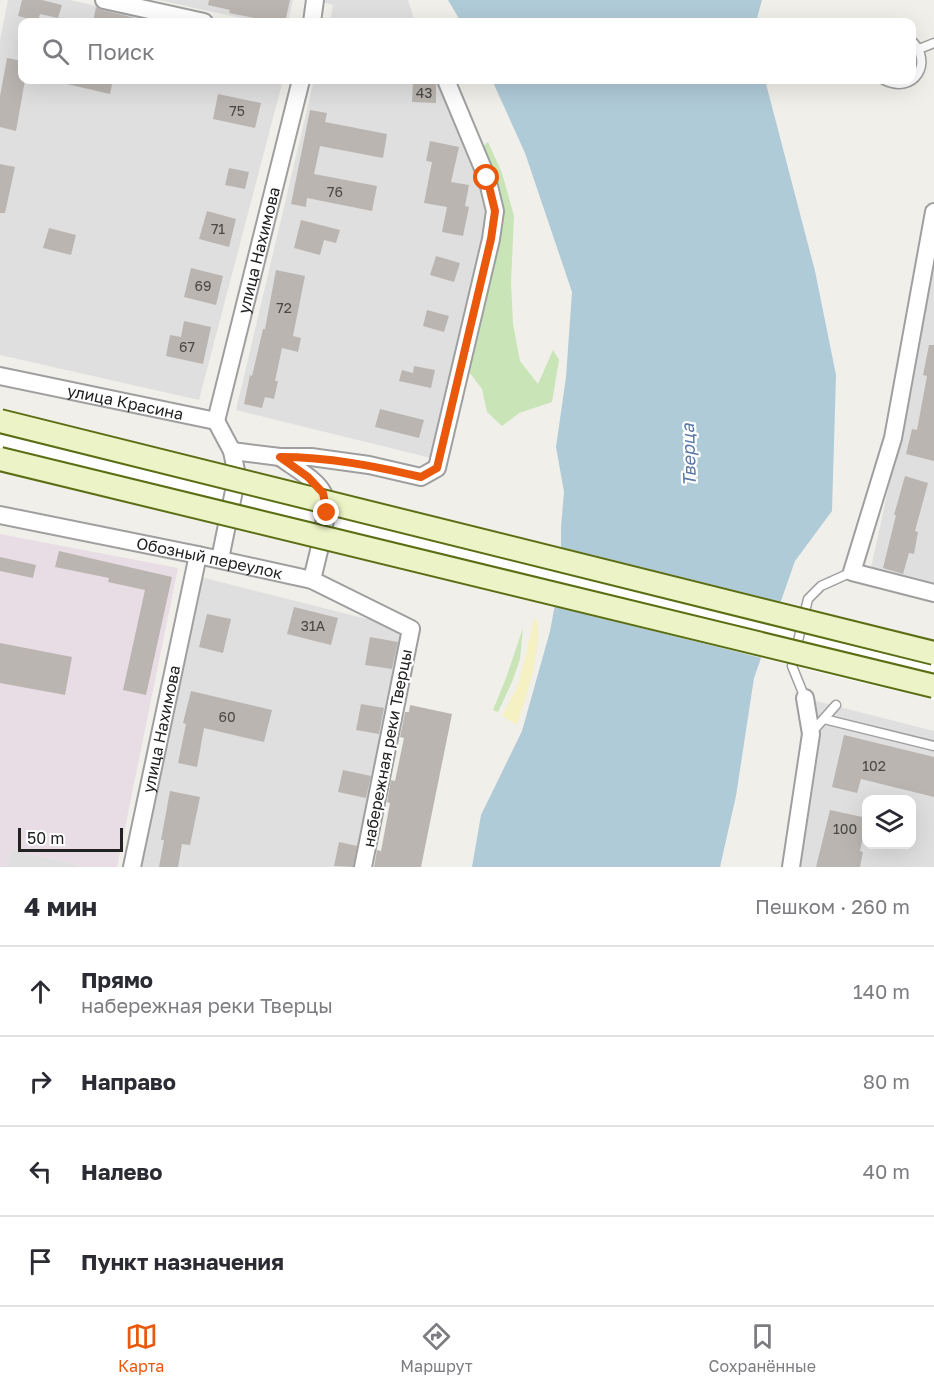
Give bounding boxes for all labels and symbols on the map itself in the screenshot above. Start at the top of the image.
house number: 43 [416,84,432,101]
house number: 75 [229,102,245,119]
route start [473,164,499,190]
house number: 76 [327,183,343,200]
street label: улица Нахимова [233,185,284,316]
house number: 71 [211,220,225,237]
house number: 69 [195,277,211,294]
house number: 72 [276,299,292,316]
house number: 67 [179,338,195,355]
street label: улица Красина [65,380,185,424]
water label: Тверца [676,422,700,487]
route end [313,499,339,525]
street label: Обозный переулок [135,533,285,583]
house number: 31А [301,617,326,634]
street label: набережная реки Тверцы [358,647,416,849]
street label: улица Нахимова [138,663,184,795]
house number: 60 [218,708,236,725]
house number: 102 [862,757,886,774]
house number: 100 [833,820,857,837]
scale bar [18,825,123,852]

